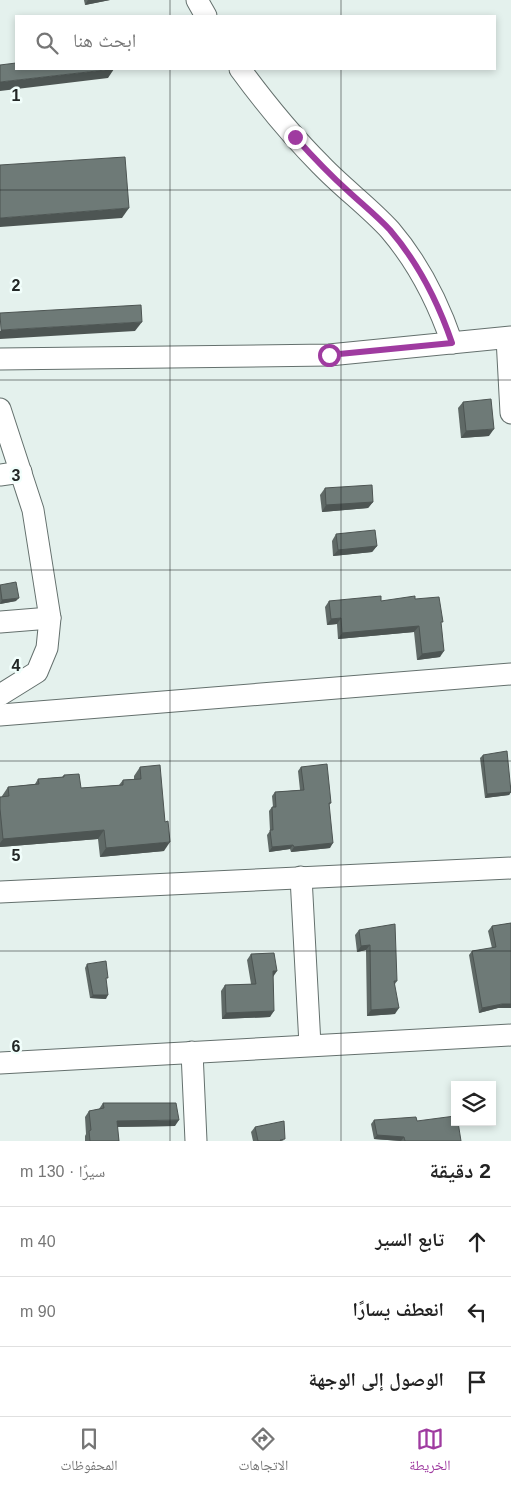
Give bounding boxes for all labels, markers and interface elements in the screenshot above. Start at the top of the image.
search box [15,15,496,70]
icon: search [33,29,61,57]
text: ابحث هنا [73,30,136,51]
text: 1 [12,87,21,104]
route end [284,126,307,149]
text: 2 [12,277,21,294]
route start [318,344,341,367]
text: 3 [12,467,21,484]
text: 4 [12,657,21,674]
text: 5 [12,847,21,864]
text: 6 [12,1038,21,1055]
map controls [451,1081,496,1126]
button: layers [451,1081,496,1126]
text: 2 دقيقة [429,1159,491,1182]
text: سيرًا · 130 m [20,1163,105,1180]
icon: ahead [463,1228,491,1256]
text: تابع السير [375,1229,444,1250]
text: 40 m [20,1233,56,1250]
icon: left [463,1298,491,1326]
text: انعطف يسارًا [353,1299,444,1320]
text: 90 m [20,1303,56,1320]
icon: arrive [463,1368,491,1396]
text: الوصول إلى الوجهة [308,1369,444,1390]
tab: المحفوظات [61,1425,117,1479]
tab: الاتجاهات [239,1425,288,1479]
tab: الخريطة [409,1425,450,1479]

